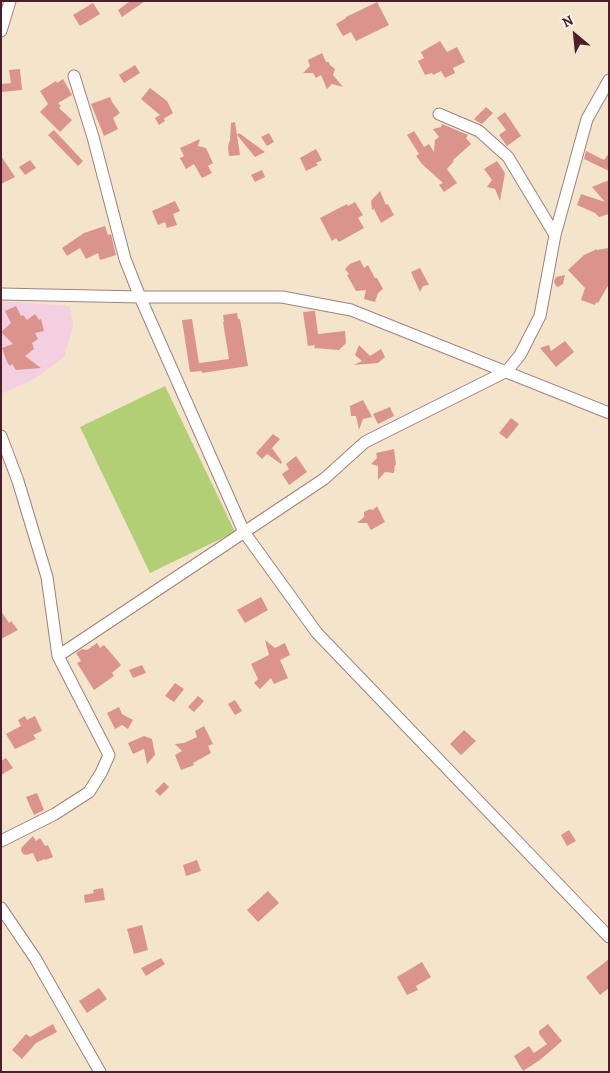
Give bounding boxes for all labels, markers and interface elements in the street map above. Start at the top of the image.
north arrow [550,10,600,60]
text: N [559,11,577,32]

